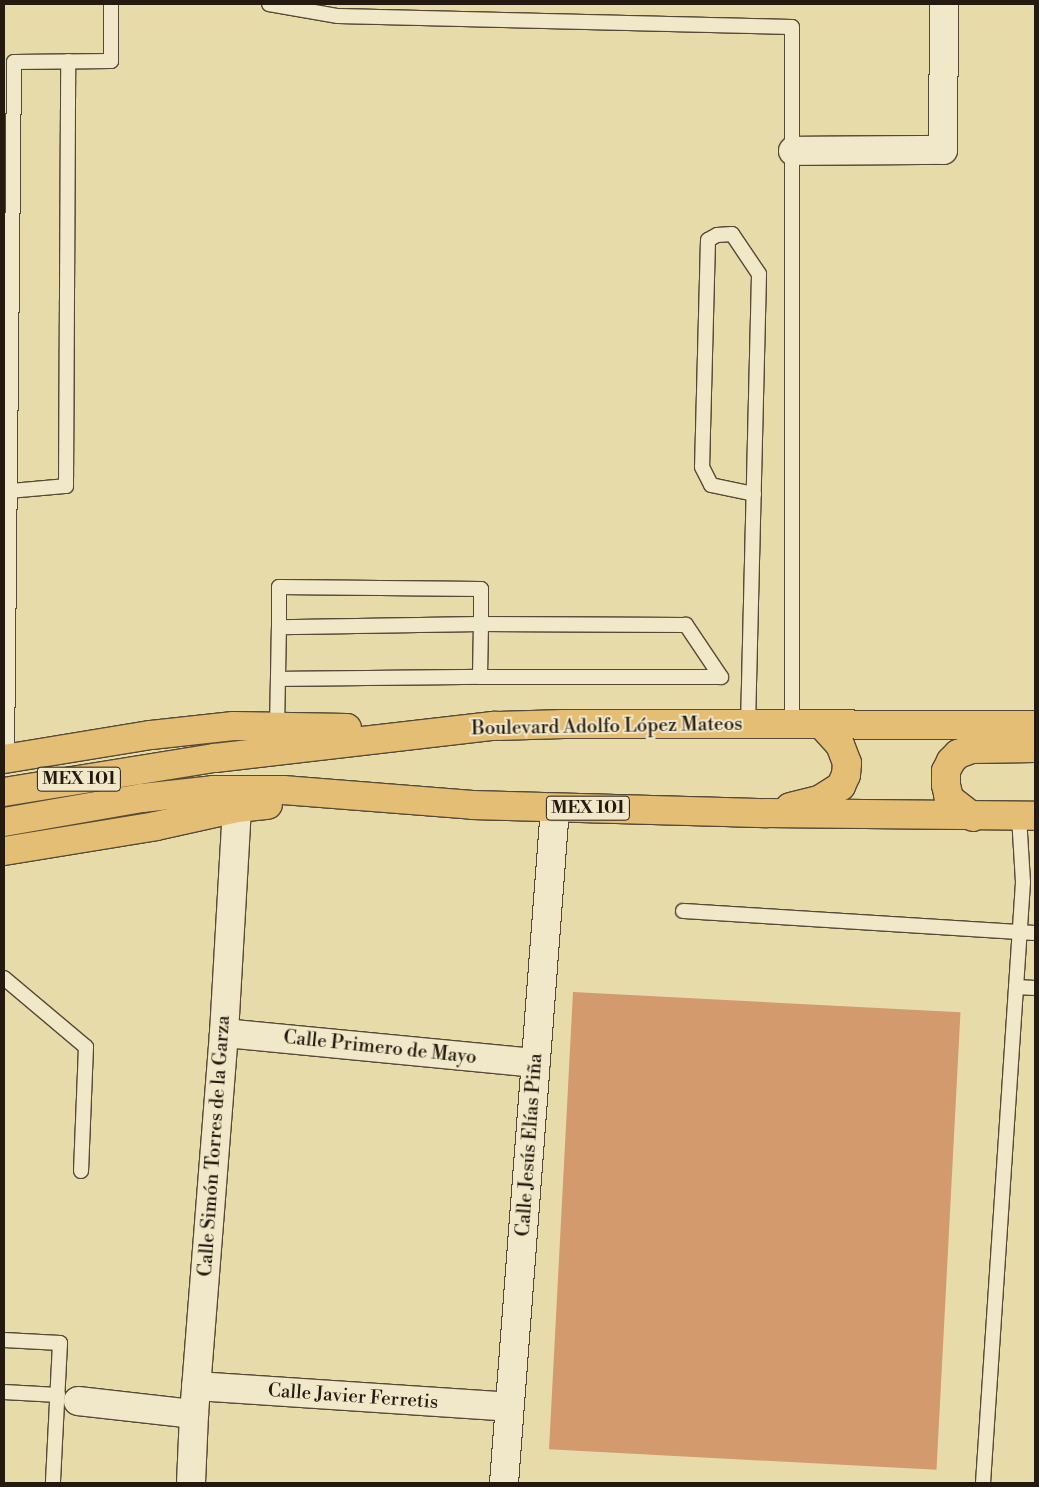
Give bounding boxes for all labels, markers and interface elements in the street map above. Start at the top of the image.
street label: Boulevard Adolfo López Mateos [471,713,743,741]
road number: MEX 101 [36,764,122,794]
road number: MEX 101 [546,792,630,824]
street label: Calle Simón Torres de la Garza [194,1015,236,1277]
street label: Calle Primero de Mayo [282,1027,478,1069]
street label: Calle Jesús Elías Piña [512,1053,548,1237]
street label: Calle Javier Ferretis [267,1380,439,1414]

